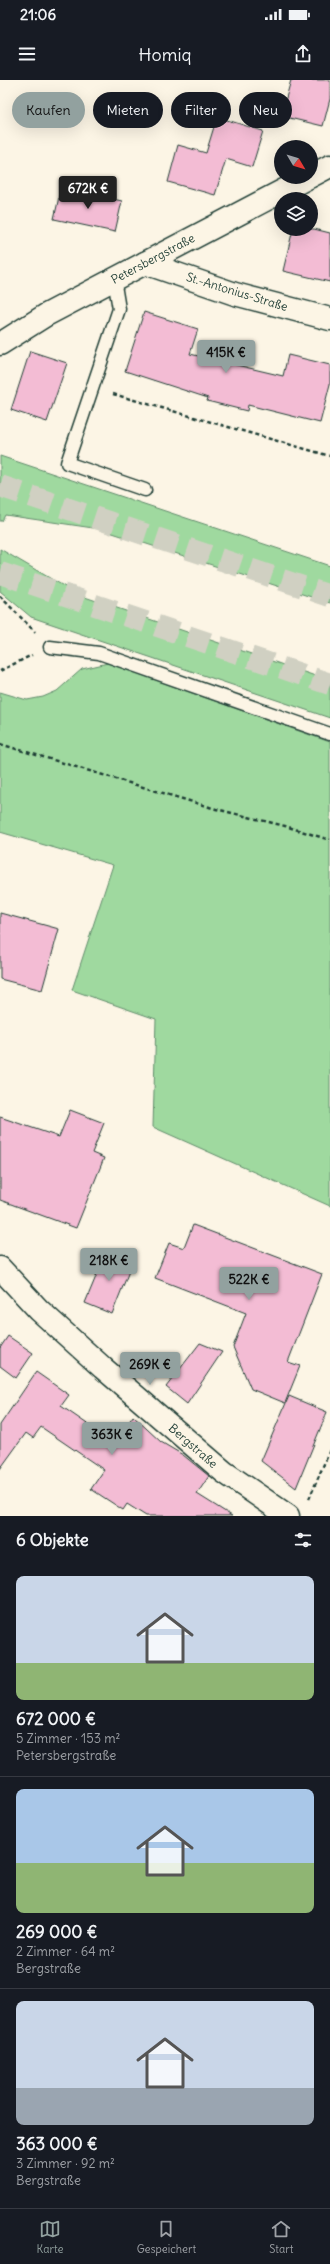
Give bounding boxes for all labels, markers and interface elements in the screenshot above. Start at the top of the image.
text: 21:06 [20,5,56,24]
icon: menu [16,43,38,65]
text: Homiq [139,43,191,66]
icon: share [292,43,314,65]
chip: Kaufen [12,92,85,128]
chip: Mieten [93,92,163,128]
chip: Filter [171,92,231,128]
chip: Neu [239,92,292,128]
north arrow [274,140,318,184]
map controls [274,140,318,236]
pin: 672K € [55,176,121,210]
text: 672K € [68,180,108,197]
button: layers [274,192,318,236]
street label: Petersbergstraße [108,230,197,287]
street label: St.-Antonius-Straße [185,269,290,314]
pin: 415K € [193,340,259,374]
text: 415K € [206,344,246,361]
pin: 218K € [76,1248,142,1282]
text: 218K € [89,1252,129,1269]
pin: 522K € [216,1267,282,1301]
text: 522K € [228,1271,270,1288]
pin: 269K € [117,1352,183,1386]
text: 269K € [129,1356,171,1373]
street label: Bergstraße [166,1420,221,1471]
pin: 363K € [79,1422,145,1456]
text: 363K € [91,1426,133,1443]
text: 6 Objekte [16,1529,89,1551]
icon: filters [292,1529,314,1551]
icon: home [129,1602,201,1674]
text: 672 000 € [16,1708,96,1730]
text: 5 Zimmer · 153 m² [16,1730,120,1747]
text: Petersbergstraße [16,1747,116,1764]
icon: home [129,1815,201,1887]
text: 269 000 € [16,1921,97,1943]
text: 2 Zimmer · 64 m² [16,1943,115,1960]
text: Bergstraße [16,1960,81,1977]
icon: home [129,2027,201,2099]
text: 363 000 € [16,2133,98,2155]
text: 3 Zimmer · 92 m² [16,2155,115,2172]
text: Bergstraße [16,2172,81,2189]
tab: Karte [37,2218,64,2256]
tab: Gespeichert [137,2218,196,2256]
tab: Start [269,2218,293,2256]

